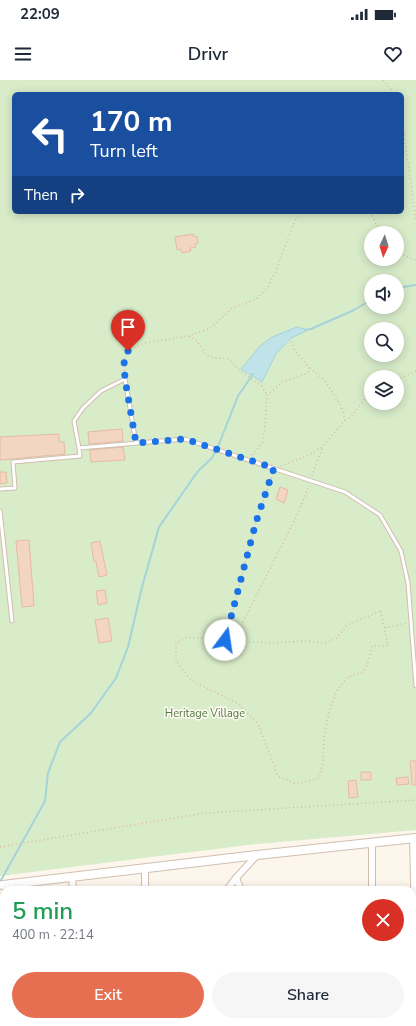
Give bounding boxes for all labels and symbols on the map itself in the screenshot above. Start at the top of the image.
north arrow [364,226,404,266]
pin [111,310,145,351]
position arrow [204,619,246,661]
park label: Heritage Village [165,706,245,721]

